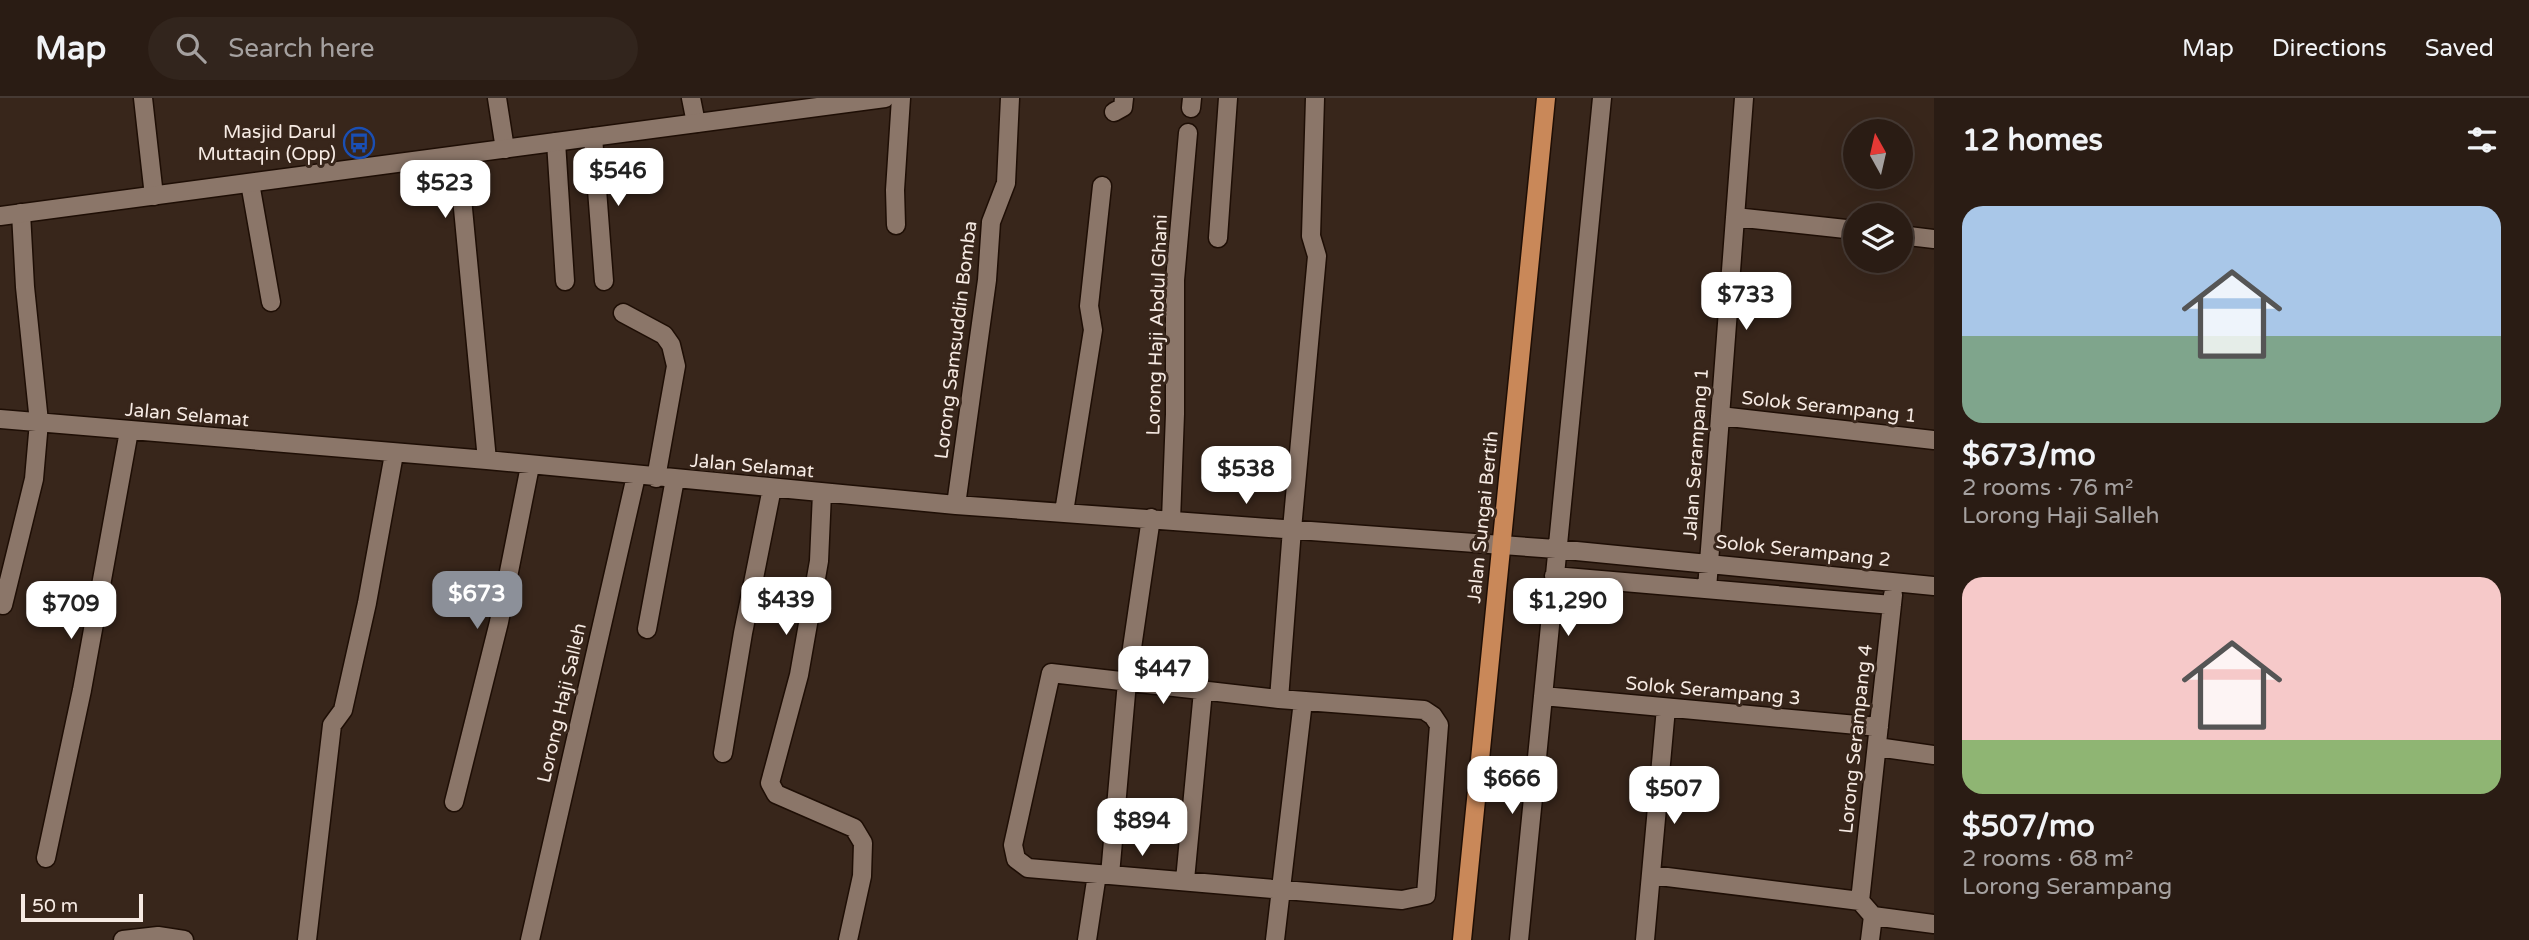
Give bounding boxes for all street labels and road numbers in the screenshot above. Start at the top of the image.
street label: Lorong Haji Abdul Ghani [1142,214,1172,436]
street label: Lorong Samsuddin Bomba [930,220,982,460]
street label: Jalan Serampang 1 [1679,367,1713,541]
street label: Solok Serampang 1 [1740,387,1918,427]
street label: Jalan Selamat [124,399,250,431]
street label: Jalan Sungai Bertih [1463,430,1503,604]
street label: Jalan Selamat [689,450,815,482]
street label: Solok Serampang 2 [1714,531,1892,571]
street label: Lorong Haji Salleh [533,621,591,785]
street label: Lorong Serampang 4 [1835,643,1877,835]
street label: Solok Serampang 3 [1624,672,1802,710]

